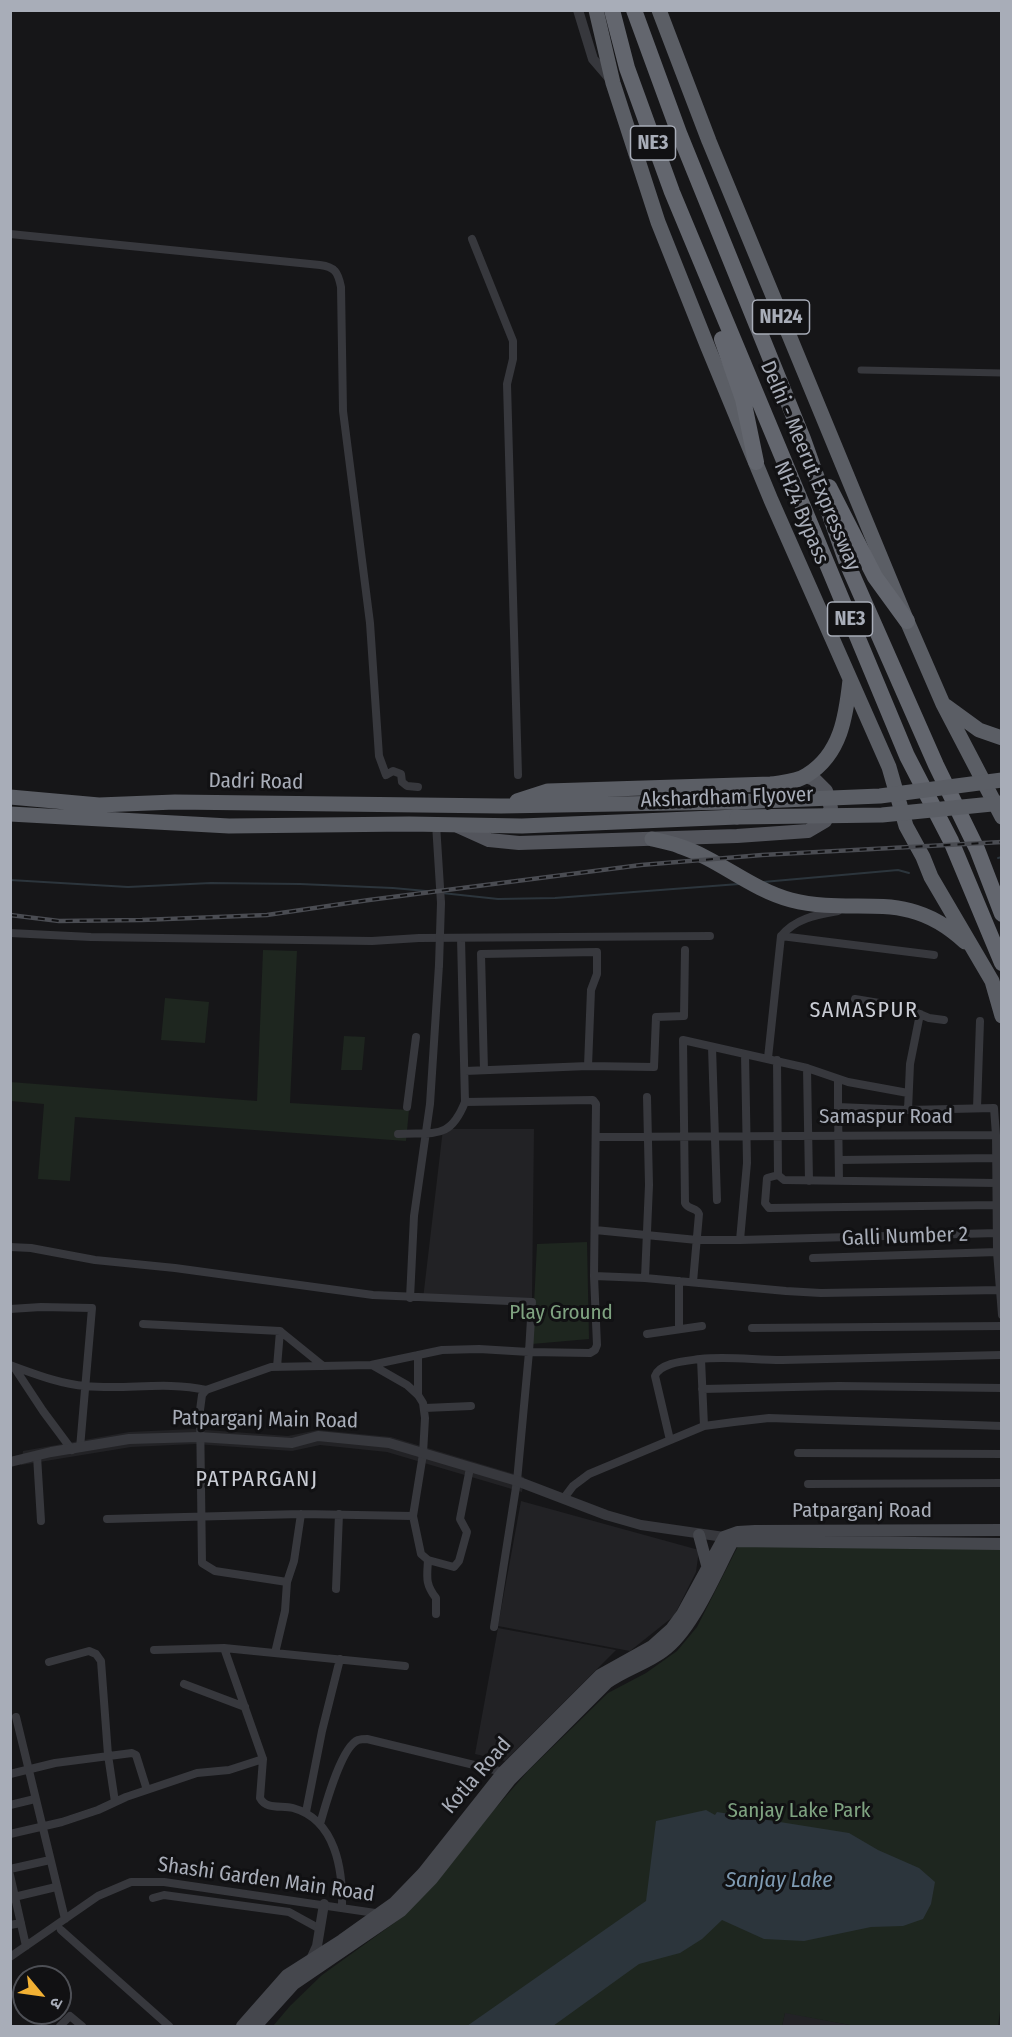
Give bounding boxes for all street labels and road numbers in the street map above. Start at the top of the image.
road number: NE3 [630,126,676,160]
road number: NH24 [752,300,810,334]
street label: Delhi - Meerut Expressway [754,357,866,575]
street label: NH24 Bypass [768,458,834,568]
road number: NE3 [828,602,872,636]
street label: Dadri Road [208,769,304,795]
street label: Akshardham Flyover [640,782,814,814]
street label: Samaspur Road [819,1104,953,1130]
street label: Galli Number 2 [841,1222,969,1252]
street label: Patparganj Main Road [172,1406,358,1434]
street label: Patparganj Road [792,1498,932,1524]
street label: Kotla Road [437,1733,517,1819]
street label: Shashi Garden Main Road [156,1852,376,1908]

